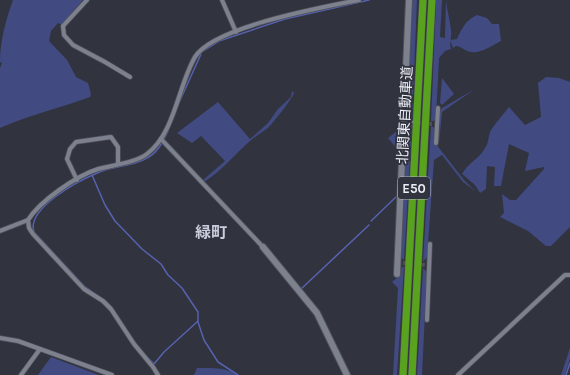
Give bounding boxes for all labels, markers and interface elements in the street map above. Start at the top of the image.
street label: 北関東自動車道 [394,66,416,164]
road number: E50 [398,177,430,199]
district label: 緑町 [195,223,227,242]

